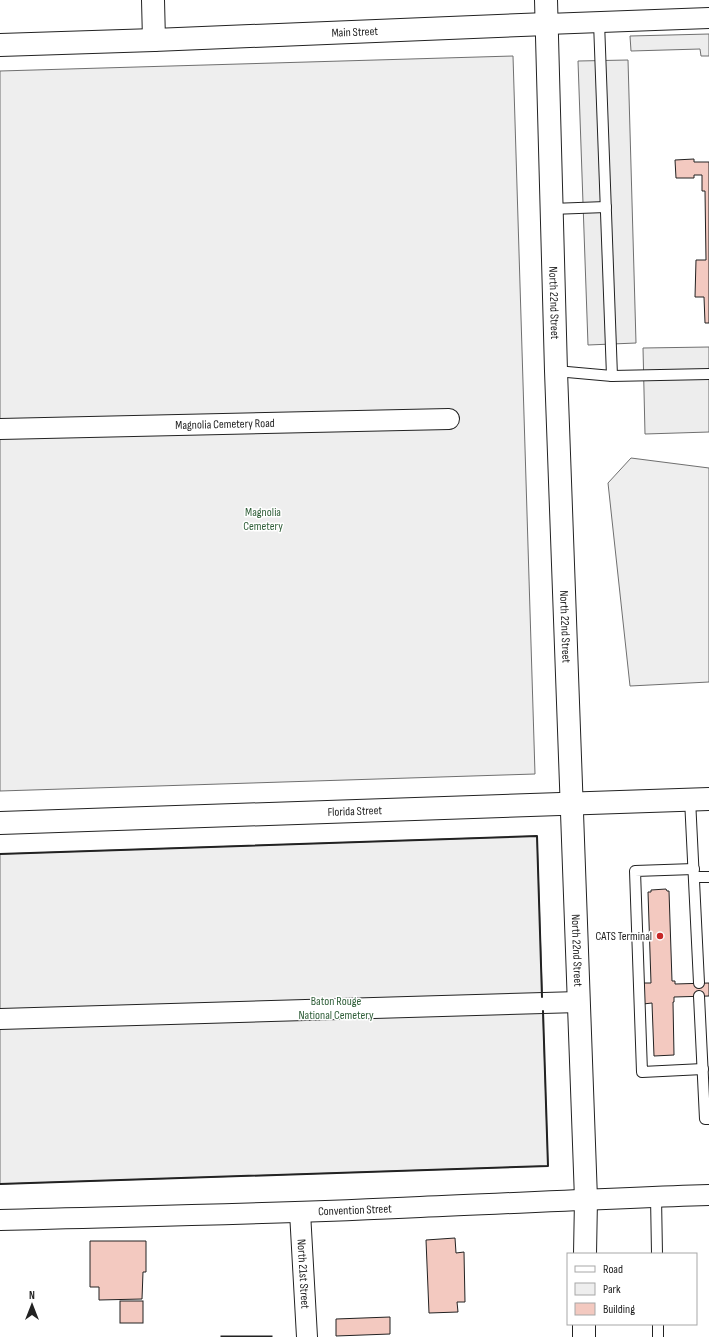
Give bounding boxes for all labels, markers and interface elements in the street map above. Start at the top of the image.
street label: Main Street [331,23,379,40]
street label: North 22nd Street [546,266,563,340]
street label: Magnolia Cemetery Road [175,415,275,433]
park label: Magnolia Cemetery [243,505,283,534]
street label: North 22nd Street [556,590,574,664]
street label: Florida Street [327,803,383,819]
street label: North 22nd Street [568,914,586,987]
place label: CATS Terminal [595,929,652,944]
marker: CATS Terminal [655,931,665,941]
park label: Baton Rouge National Cemetery [298,994,374,1023]
street label: Convention Street [318,1201,392,1219]
street label: North 21st Street [294,1239,313,1310]
legend [567,1253,697,1325]
text: Road [603,1262,623,1277]
text: Park [603,1282,621,1297]
north arrow [12,1285,52,1325]
text: N [29,1289,35,1302]
text: Building [603,1302,635,1317]

